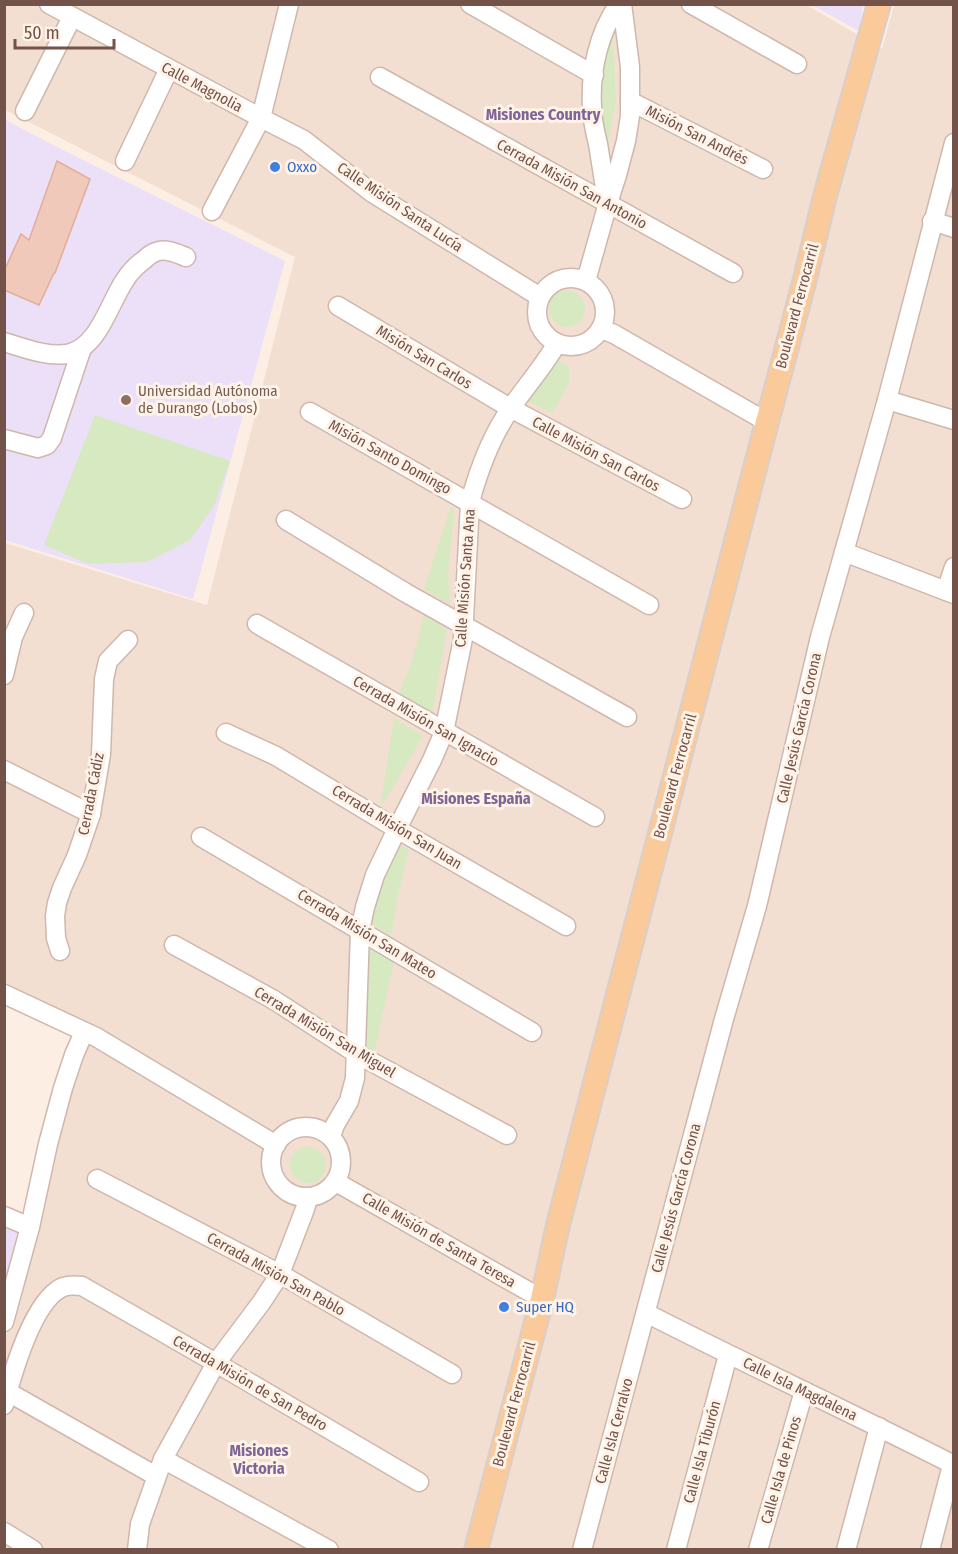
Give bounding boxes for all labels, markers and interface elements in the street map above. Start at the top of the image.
scale bar [15,12,114,50]
text: 50 m [24,22,60,44]
street label: Calle Magnolia [158,58,246,116]
street label: Misión San Andrés [643,101,751,169]
district label: Misiones Country [486,105,601,124]
street label: Cerrada Misión San Antonio [494,135,650,233]
place label: Oxxo [287,158,317,176]
street label: Calle Misión Santa Lucía [334,158,466,256]
marker: Oxxo [268,160,282,174]
street label: Boulevard Ferrocarril [772,242,822,370]
street label: Misión San Carlos [373,321,475,393]
place label: Universidad Autónoma de Durango (Lobos) [138,382,278,417]
marker: Universidad Autónoma de Durango (Lobos) [119,393,133,407]
street label: Calle Misión San Carlos [529,413,663,495]
street label: Misión Santo Domingo [326,416,454,498]
street label: Calle Misión Santa Ana [451,508,479,648]
street label: Calle Jesús García Corona [773,651,825,805]
street label: Cerrada Misión San Ignacio [350,672,502,770]
street label: Boulevard Ferrocarril [650,712,700,840]
street label: Cerrada Cádiz [74,751,108,837]
street label: Cerrada Misión San Juan [329,781,465,873]
district label: Misiones España [421,789,531,808]
street label: Cerrada Misión San Mateo [294,885,440,983]
street label: Cerrada Misión San Miguel [251,983,399,1081]
street label: Calle Jesús García Corona [647,1121,705,1275]
street label: Calle Misión de Santa Teresa [359,1189,519,1291]
street label: Cerrada Misión San Pablo [204,1228,348,1320]
place label: Super HQ [516,1298,575,1316]
marker: Super HQ [497,1300,511,1314]
street label: Cerrada Misión de San Pedro [169,1331,331,1435]
street label: Boulevard Ferrocarril [489,1340,539,1468]
street label: Calle Isla Magdalena [740,1354,860,1424]
street label: Calle Isla Cerralvo [591,1376,637,1486]
street label: Calle Isla Tiburón [680,1399,724,1505]
street label: Calle Isla de Pinos [757,1414,805,1526]
district label: Misiones Victoria [230,1441,288,1478]

